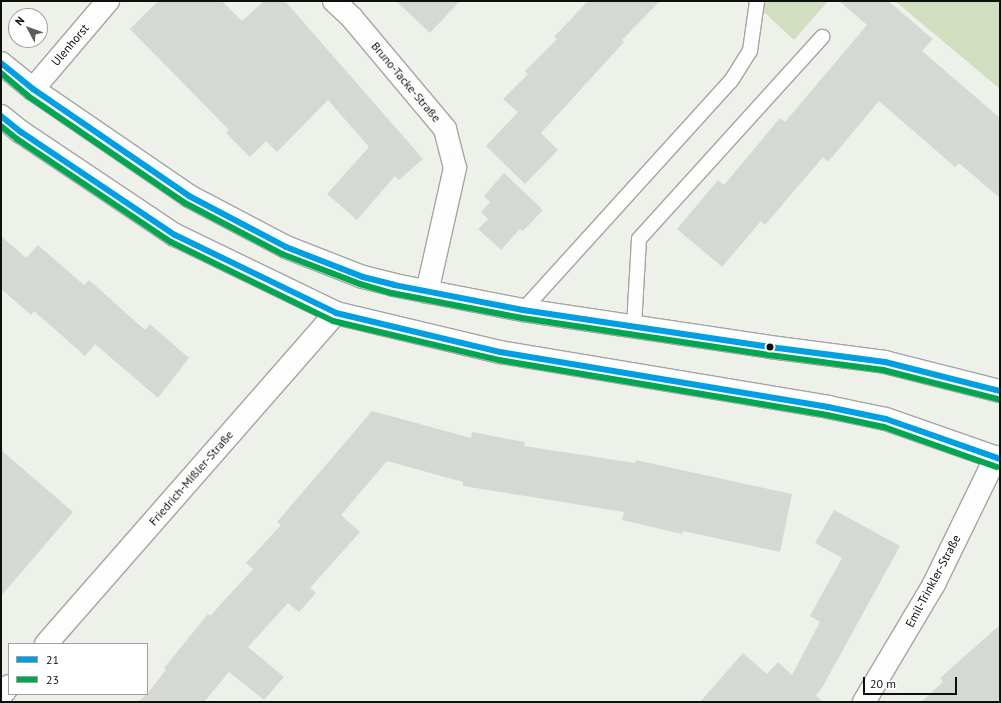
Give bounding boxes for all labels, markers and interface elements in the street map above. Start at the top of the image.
north arrow [8,8,48,48]
text: N [12,13,27,28]
street label: Ulenhorst [48,21,92,69]
street label: Bruno-Tacke-Straße [368,39,444,125]
unlabelled marker [765,342,775,352]
street label: Friedrich-Mißler-Straße [146,428,236,528]
street label: Emil-Trinkler-Straße [902,532,964,630]
legend [8,643,148,695]
text: 21 [46,652,59,667]
scale bar [865,669,959,695]
text: 23 [46,672,59,687]
text: 20 m [870,676,896,691]

